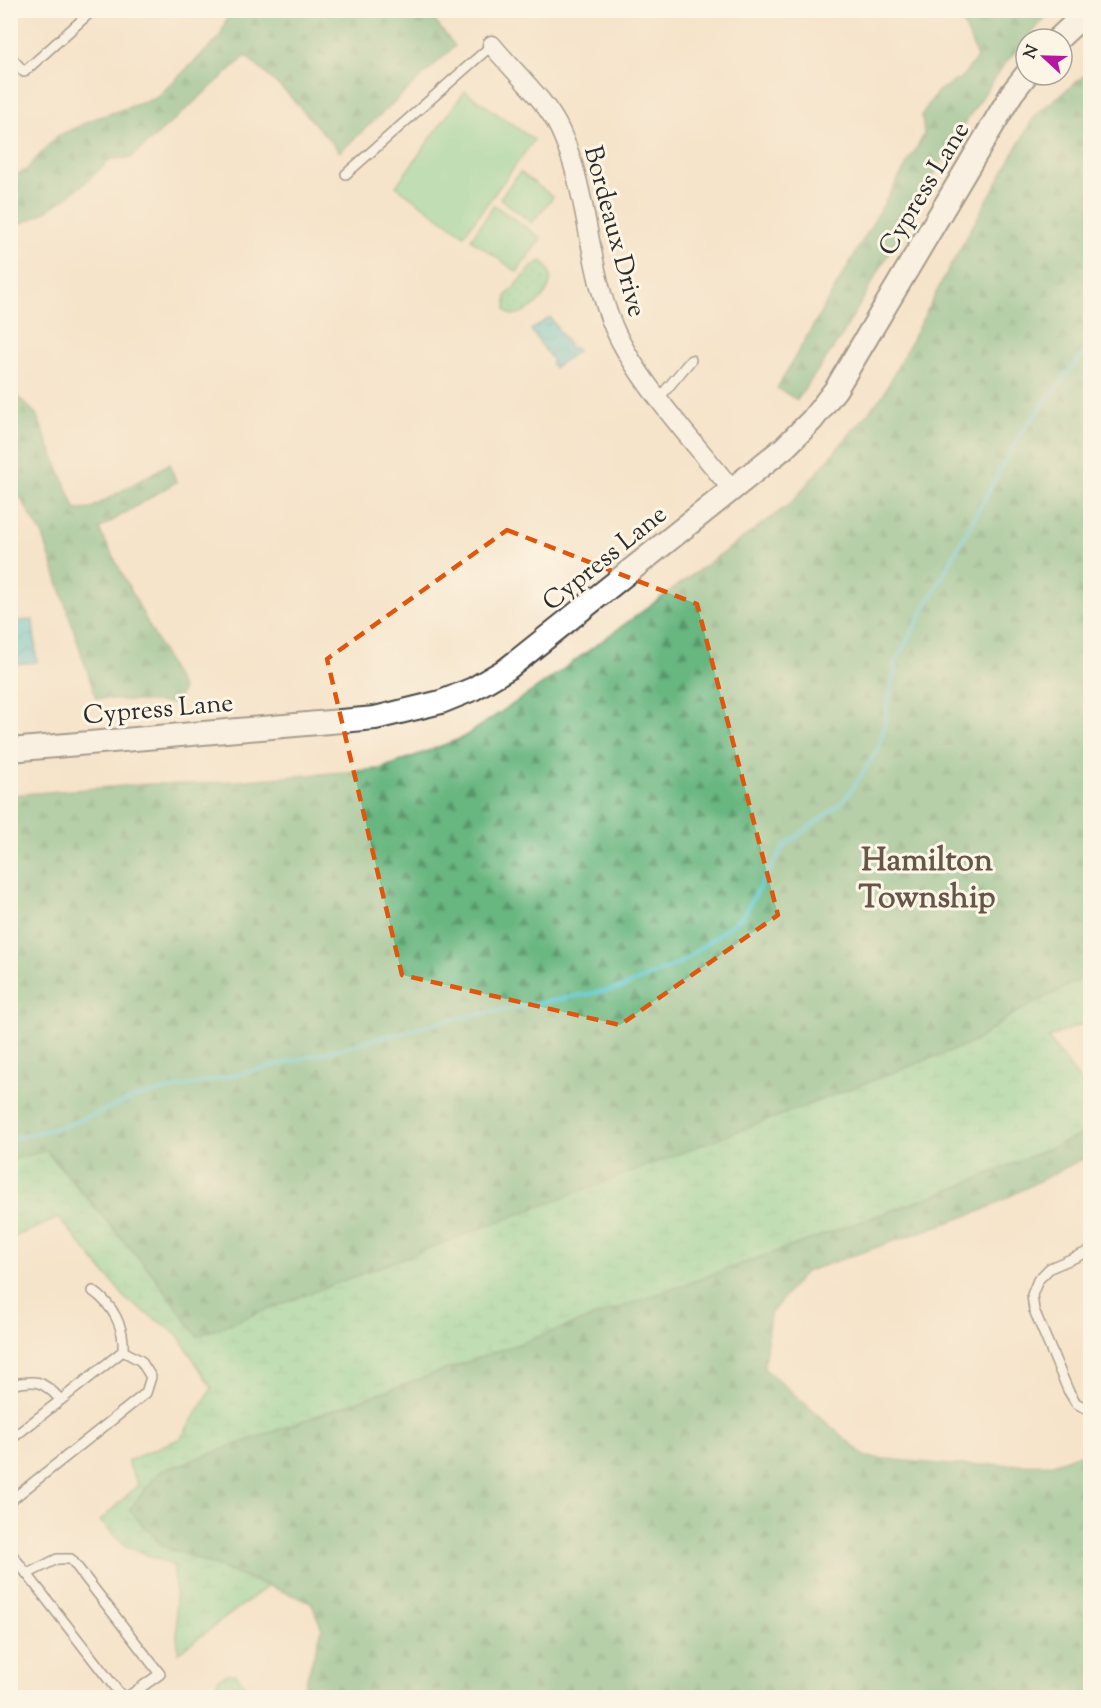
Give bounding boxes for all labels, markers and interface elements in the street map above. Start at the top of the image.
north arrow [1014,27,1074,87]
text: N [1019,42,1046,63]
street label: Cypress Lane [870,115,980,263]
street label: Bordeaux Drive [573,142,654,321]
street label: Cypress Lane [535,497,676,621]
street label: Cypress Lane [82,685,235,735]
district label: Hamilton Township [858,839,996,922]

